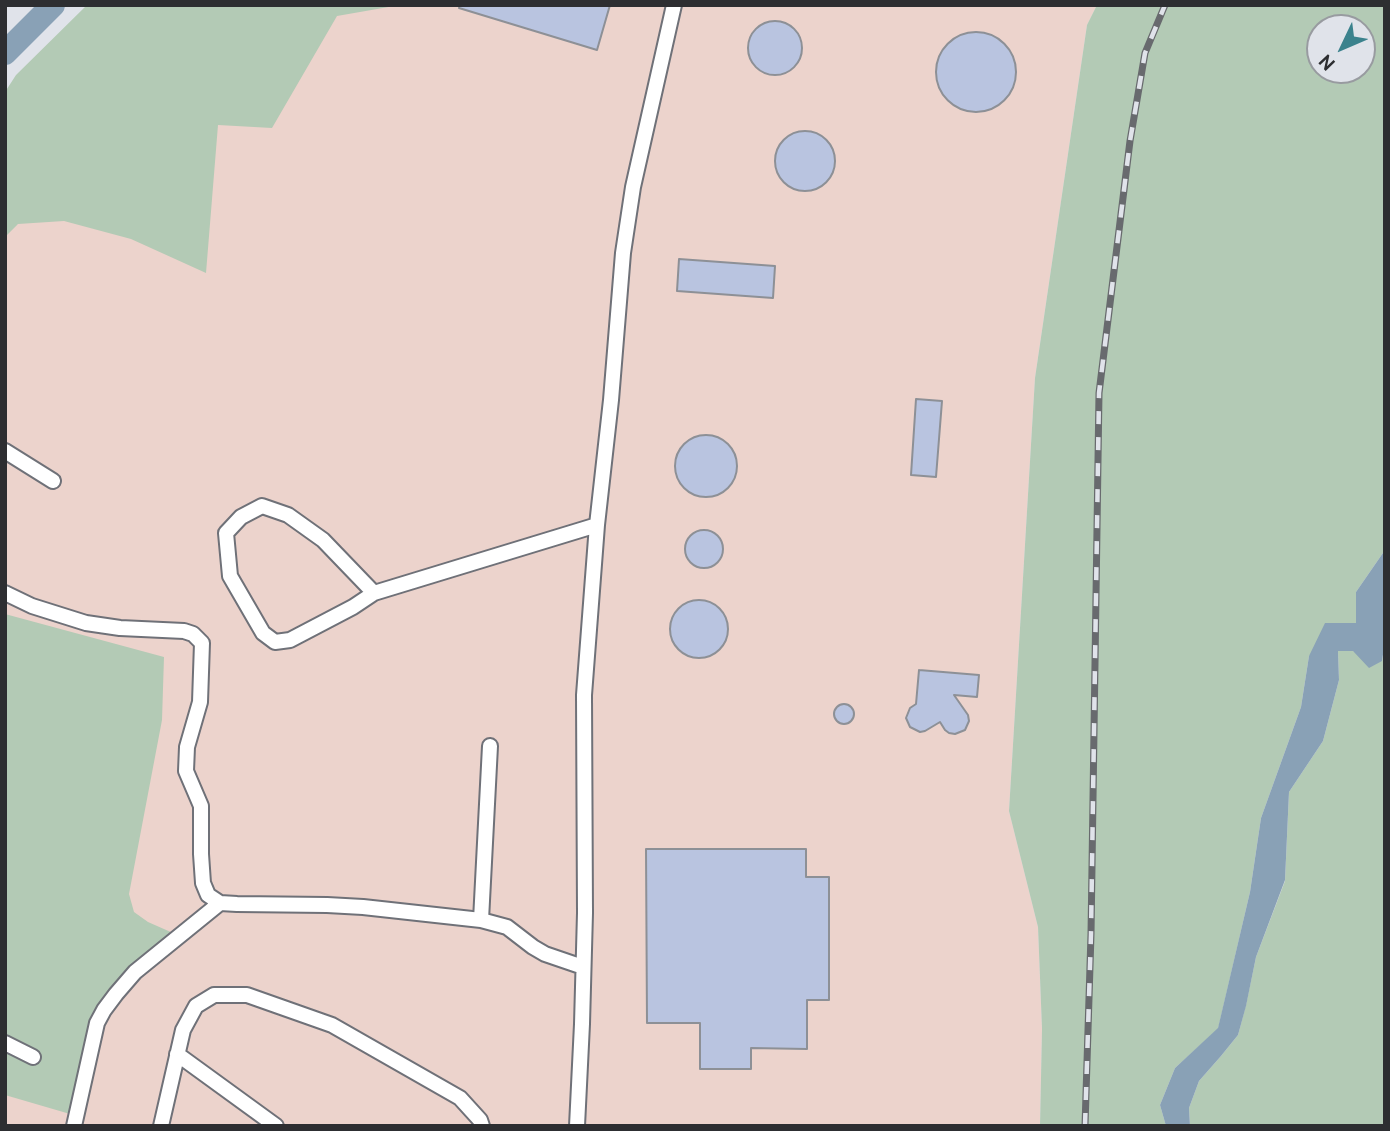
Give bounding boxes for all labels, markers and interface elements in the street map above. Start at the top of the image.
north arrow [1306,14,1376,84]
text: N [1314,50,1340,75]

